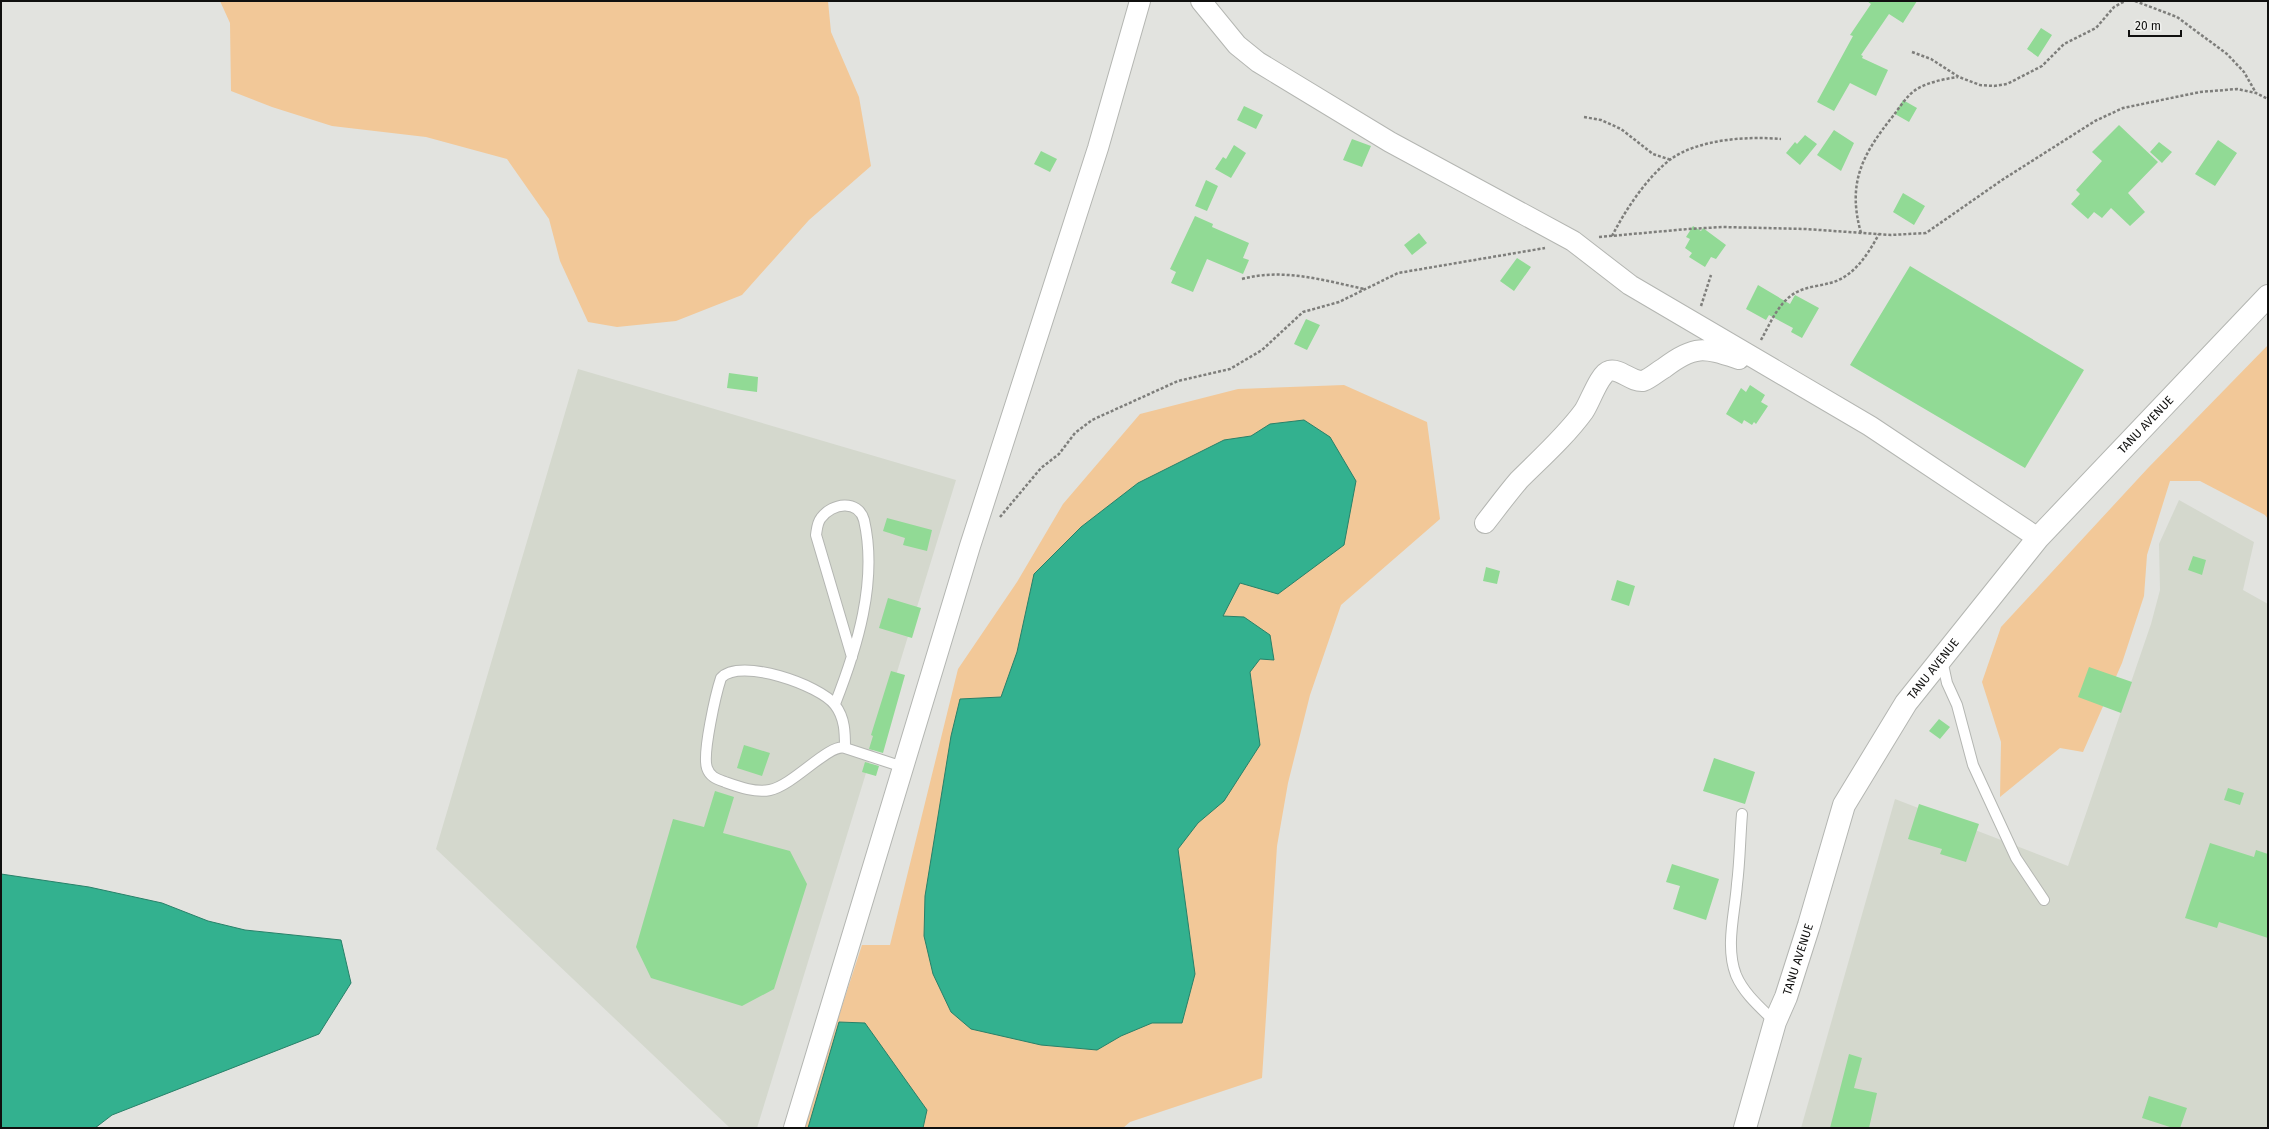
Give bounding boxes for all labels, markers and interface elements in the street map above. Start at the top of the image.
scale bar [2129,12,2181,38]
text: 20 m [2135,19,2161,33]
street label: TANU AVENUE [2115,393,2176,456]
street label: TANU AVENUE [1905,636,1962,702]
street label: TANU AVENUE [1780,922,1816,997]

